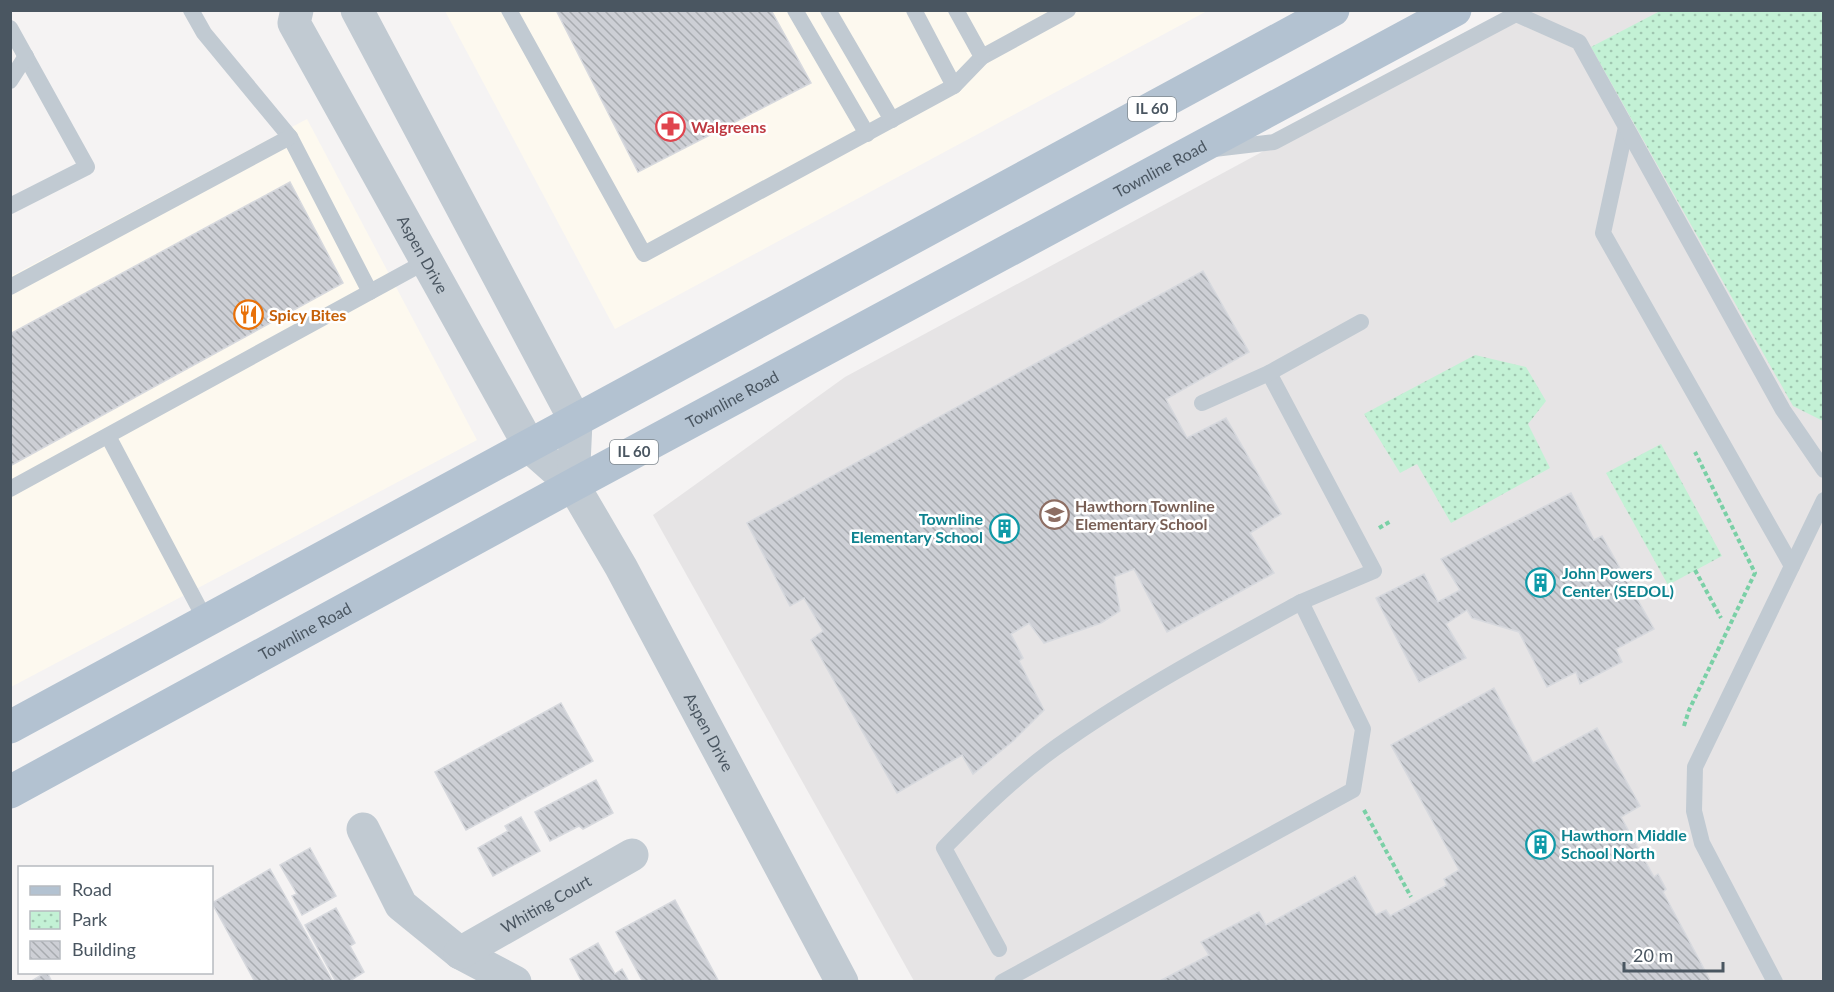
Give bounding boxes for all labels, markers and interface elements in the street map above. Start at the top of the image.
road number: IL 60 [1128,97,1176,121]
pharmacy icon: Walgreens [654,111,686,143]
place label: Walgreens [691,117,766,136]
street label: Townline Road [1110,136,1209,201]
street label: Aspen Drive [394,212,452,296]
restaurant icon: Spicy Bites [232,299,264,331]
place label: Spicy Bites [269,305,346,324]
street label: Townline Road [682,366,782,432]
road number: IL 60 [610,440,658,464]
place label: Hawthorn Townline Elementary School [1075,496,1215,533]
school or university icon: Hawthorn Townline Elementary School [1038,499,1070,531]
place label: Townline Elementary School [851,509,983,546]
building icon: Townline Elementary School [988,512,1020,544]
place label: John Powers Center (SEDOL) [1562,563,1674,600]
building icon: John Powers Center (SEDOL) [1525,566,1557,598]
street label: Townline Road [255,598,354,664]
street label: Aspen Drive [681,689,738,774]
place label: Hawthorn Middle School North [1561,825,1687,862]
building icon: Hawthorn Middle School North [1524,828,1556,860]
legend [18,866,213,974]
street label: Whiting Court [497,870,594,937]
text: Road [72,878,112,900]
text: Park [72,908,108,930]
scale bar [1624,935,1723,973]
text: Building [72,938,136,960]
text: 20 m [1633,944,1673,966]

